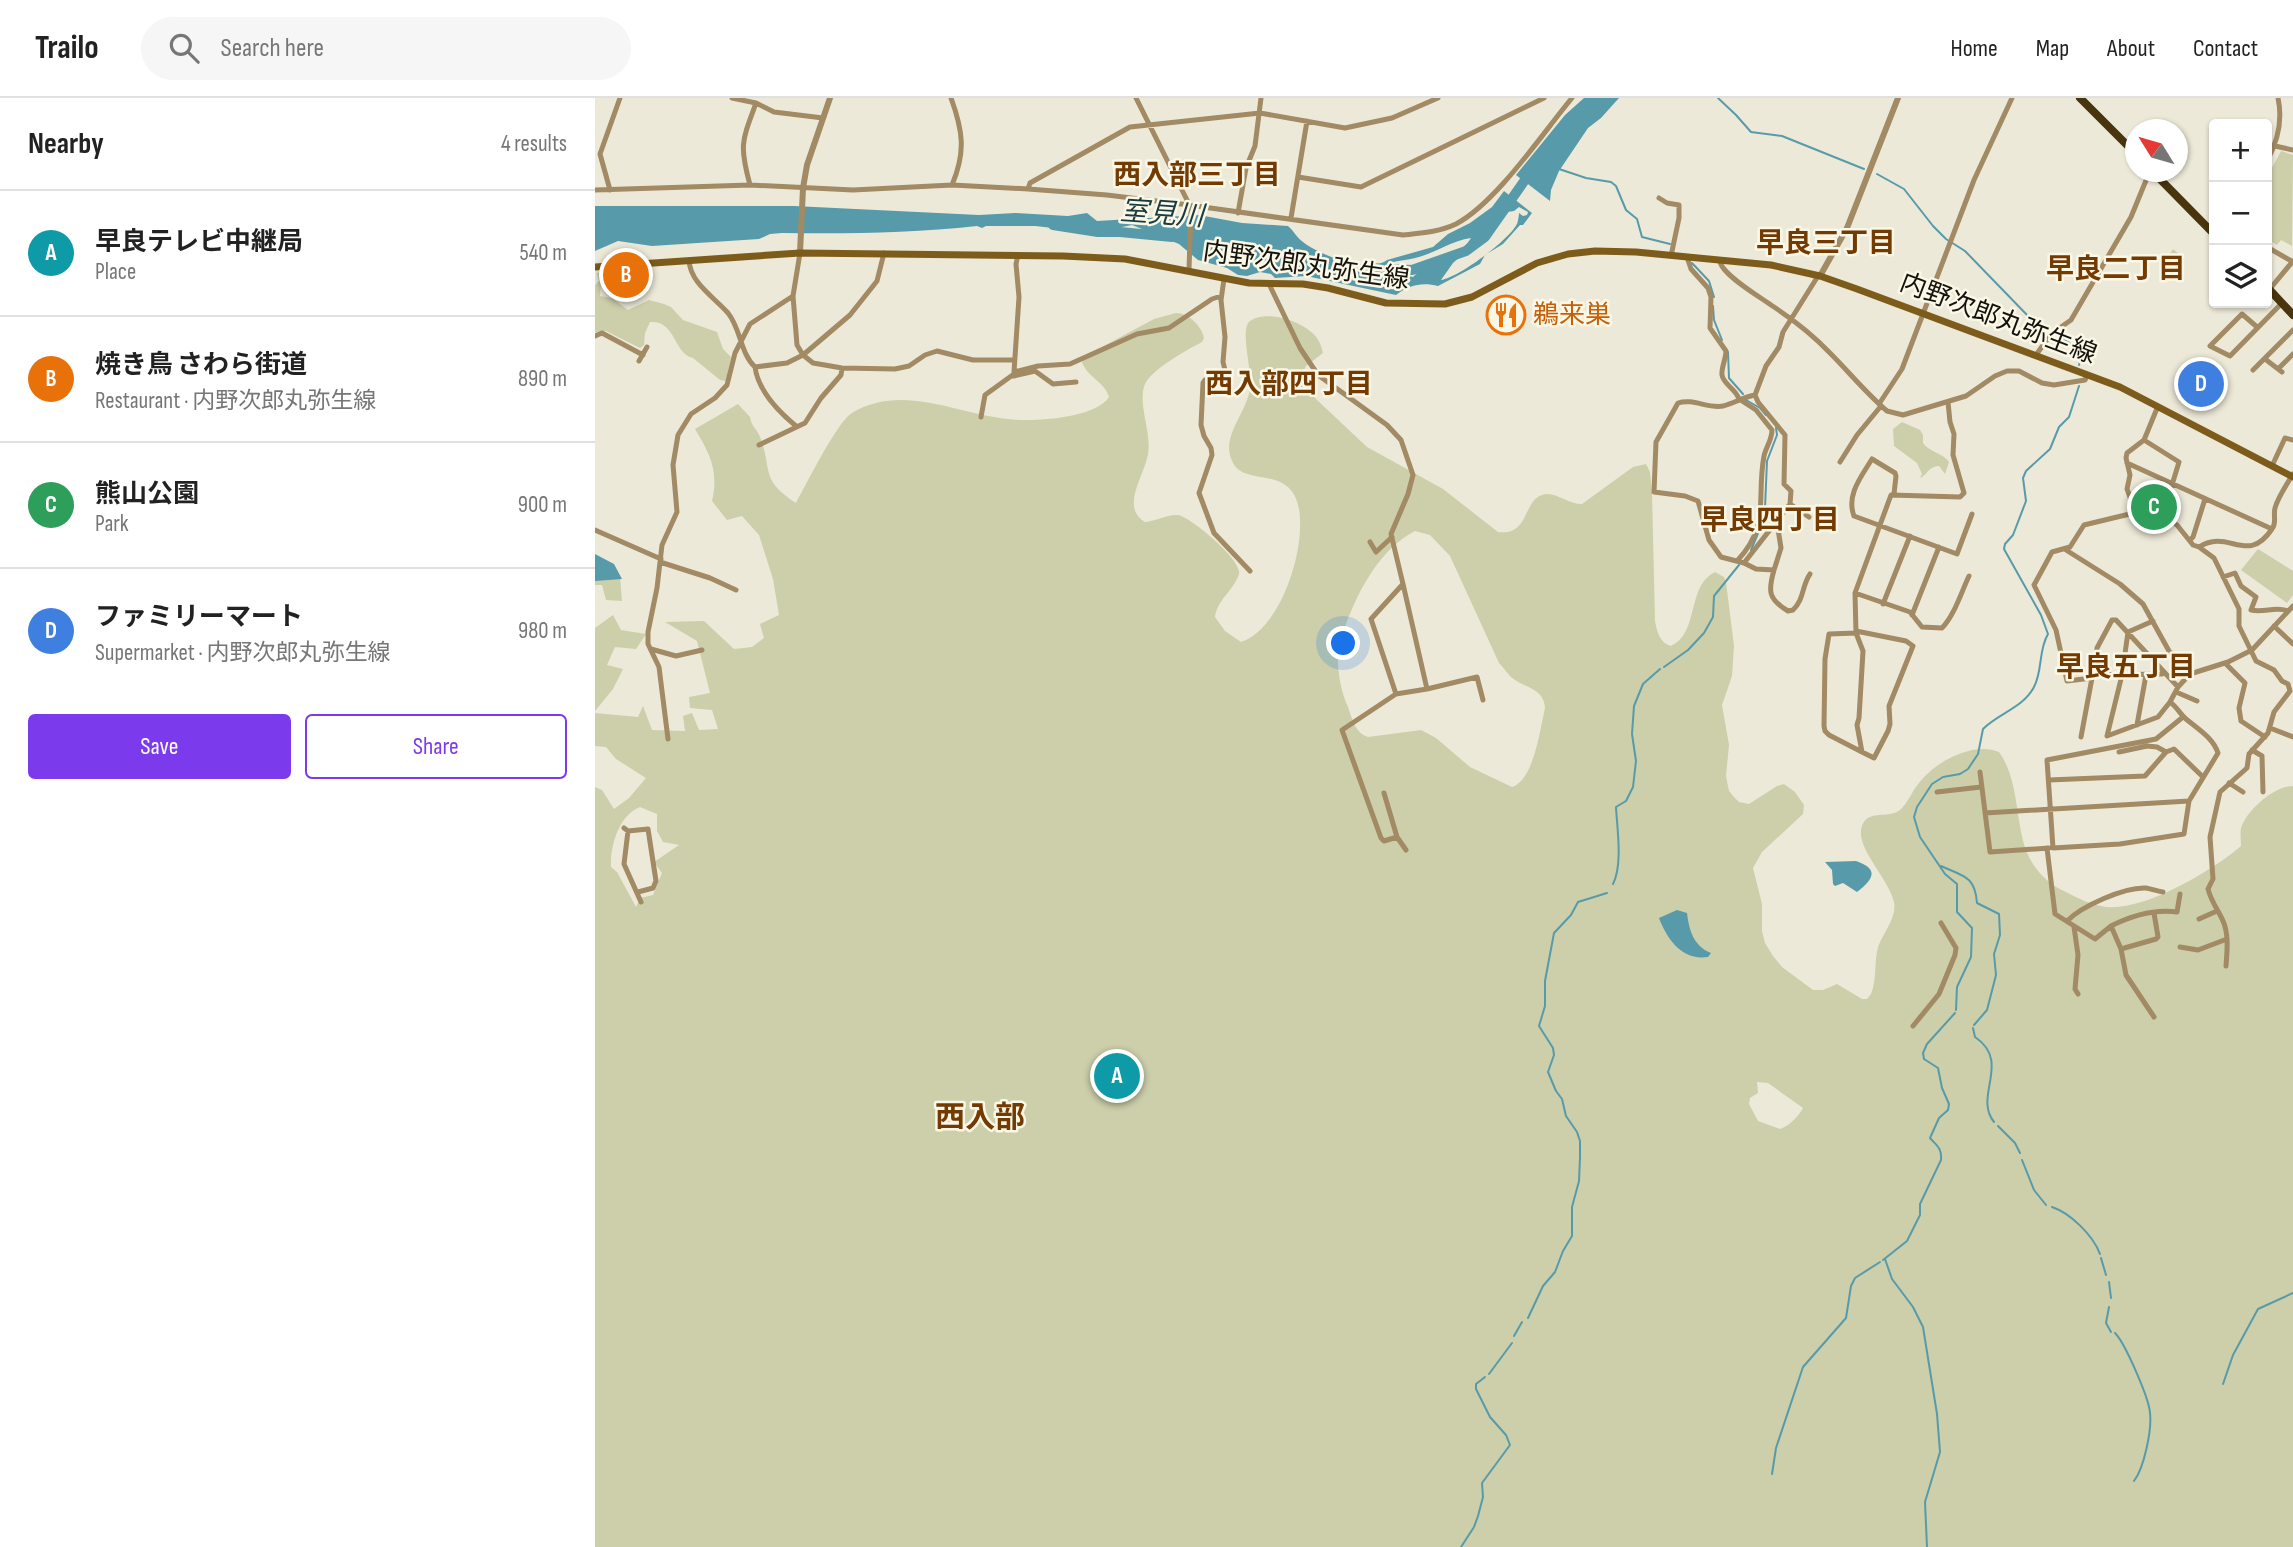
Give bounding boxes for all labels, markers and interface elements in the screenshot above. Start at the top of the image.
search box [141,17,631,80]
text: Trailo [35,28,99,68]
icon: search [165,29,203,67]
text: Search here [221,33,324,64]
text: Home [1950,34,1998,63]
text: Map [2036,34,2069,63]
text: About [2107,34,2155,63]
text: Contact [2193,34,2258,63]
north arrow [2125,119,2188,182]
map controls [2209,119,2272,308]
button: + [2209,119,2272,182]
text: Nearby [28,126,104,162]
text: 4 results [501,130,567,158]
district label: 西入部三丁目 [1113,159,1281,192]
button: − [2209,182,2272,245]
water label: 室見川 [1119,195,1208,234]
text: 早良テレビ中継局 [95,227,303,258]
district label: 早良三丁目 [1756,227,1896,260]
street label: 内野次郎丸弥生線 [1201,236,1411,296]
text: A [46,239,56,267]
text: 540 m [519,239,567,267]
button: layers [2209,245,2272,308]
pin: B [603,249,649,301]
district label: 早良二丁目 [2046,253,2186,286]
text: Place [95,258,136,286]
street label: 内野次郎丸弥生線 [1895,267,2101,371]
restaurant icon: 鵜来巣 [1485,294,1527,336]
place label: 鵜来巣 [1533,300,1611,331]
text: 焼き鳥 さわら街道 [95,350,307,381]
pin: D [2178,358,2224,410]
text: B [46,365,56,393]
text: 890 m [518,365,567,393]
district label: 西入部四丁目 [1205,368,1373,401]
text: Restaurant · 内野次郎丸弥生線 [95,387,376,415]
text: 熊山公園 [95,479,199,510]
pin: C [2131,481,2177,533]
text: C [45,491,57,519]
text: 900 m [518,491,567,519]
district label: 早良四丁目 [1700,504,1840,537]
text: Park [95,510,129,538]
text: ファミリーマート [95,602,303,633]
text: D [45,617,57,645]
text: 980 m [518,617,567,645]
your location [1326,626,1360,660]
text: Supermarket · 内野次郎丸弥生線 [95,639,391,667]
district label: 早良五丁目 [2056,651,2196,684]
button: Save [28,714,291,779]
button: Share [305,714,567,779]
pin: A [1094,1050,1140,1102]
district label: 西入部 [935,1100,1025,1136]

